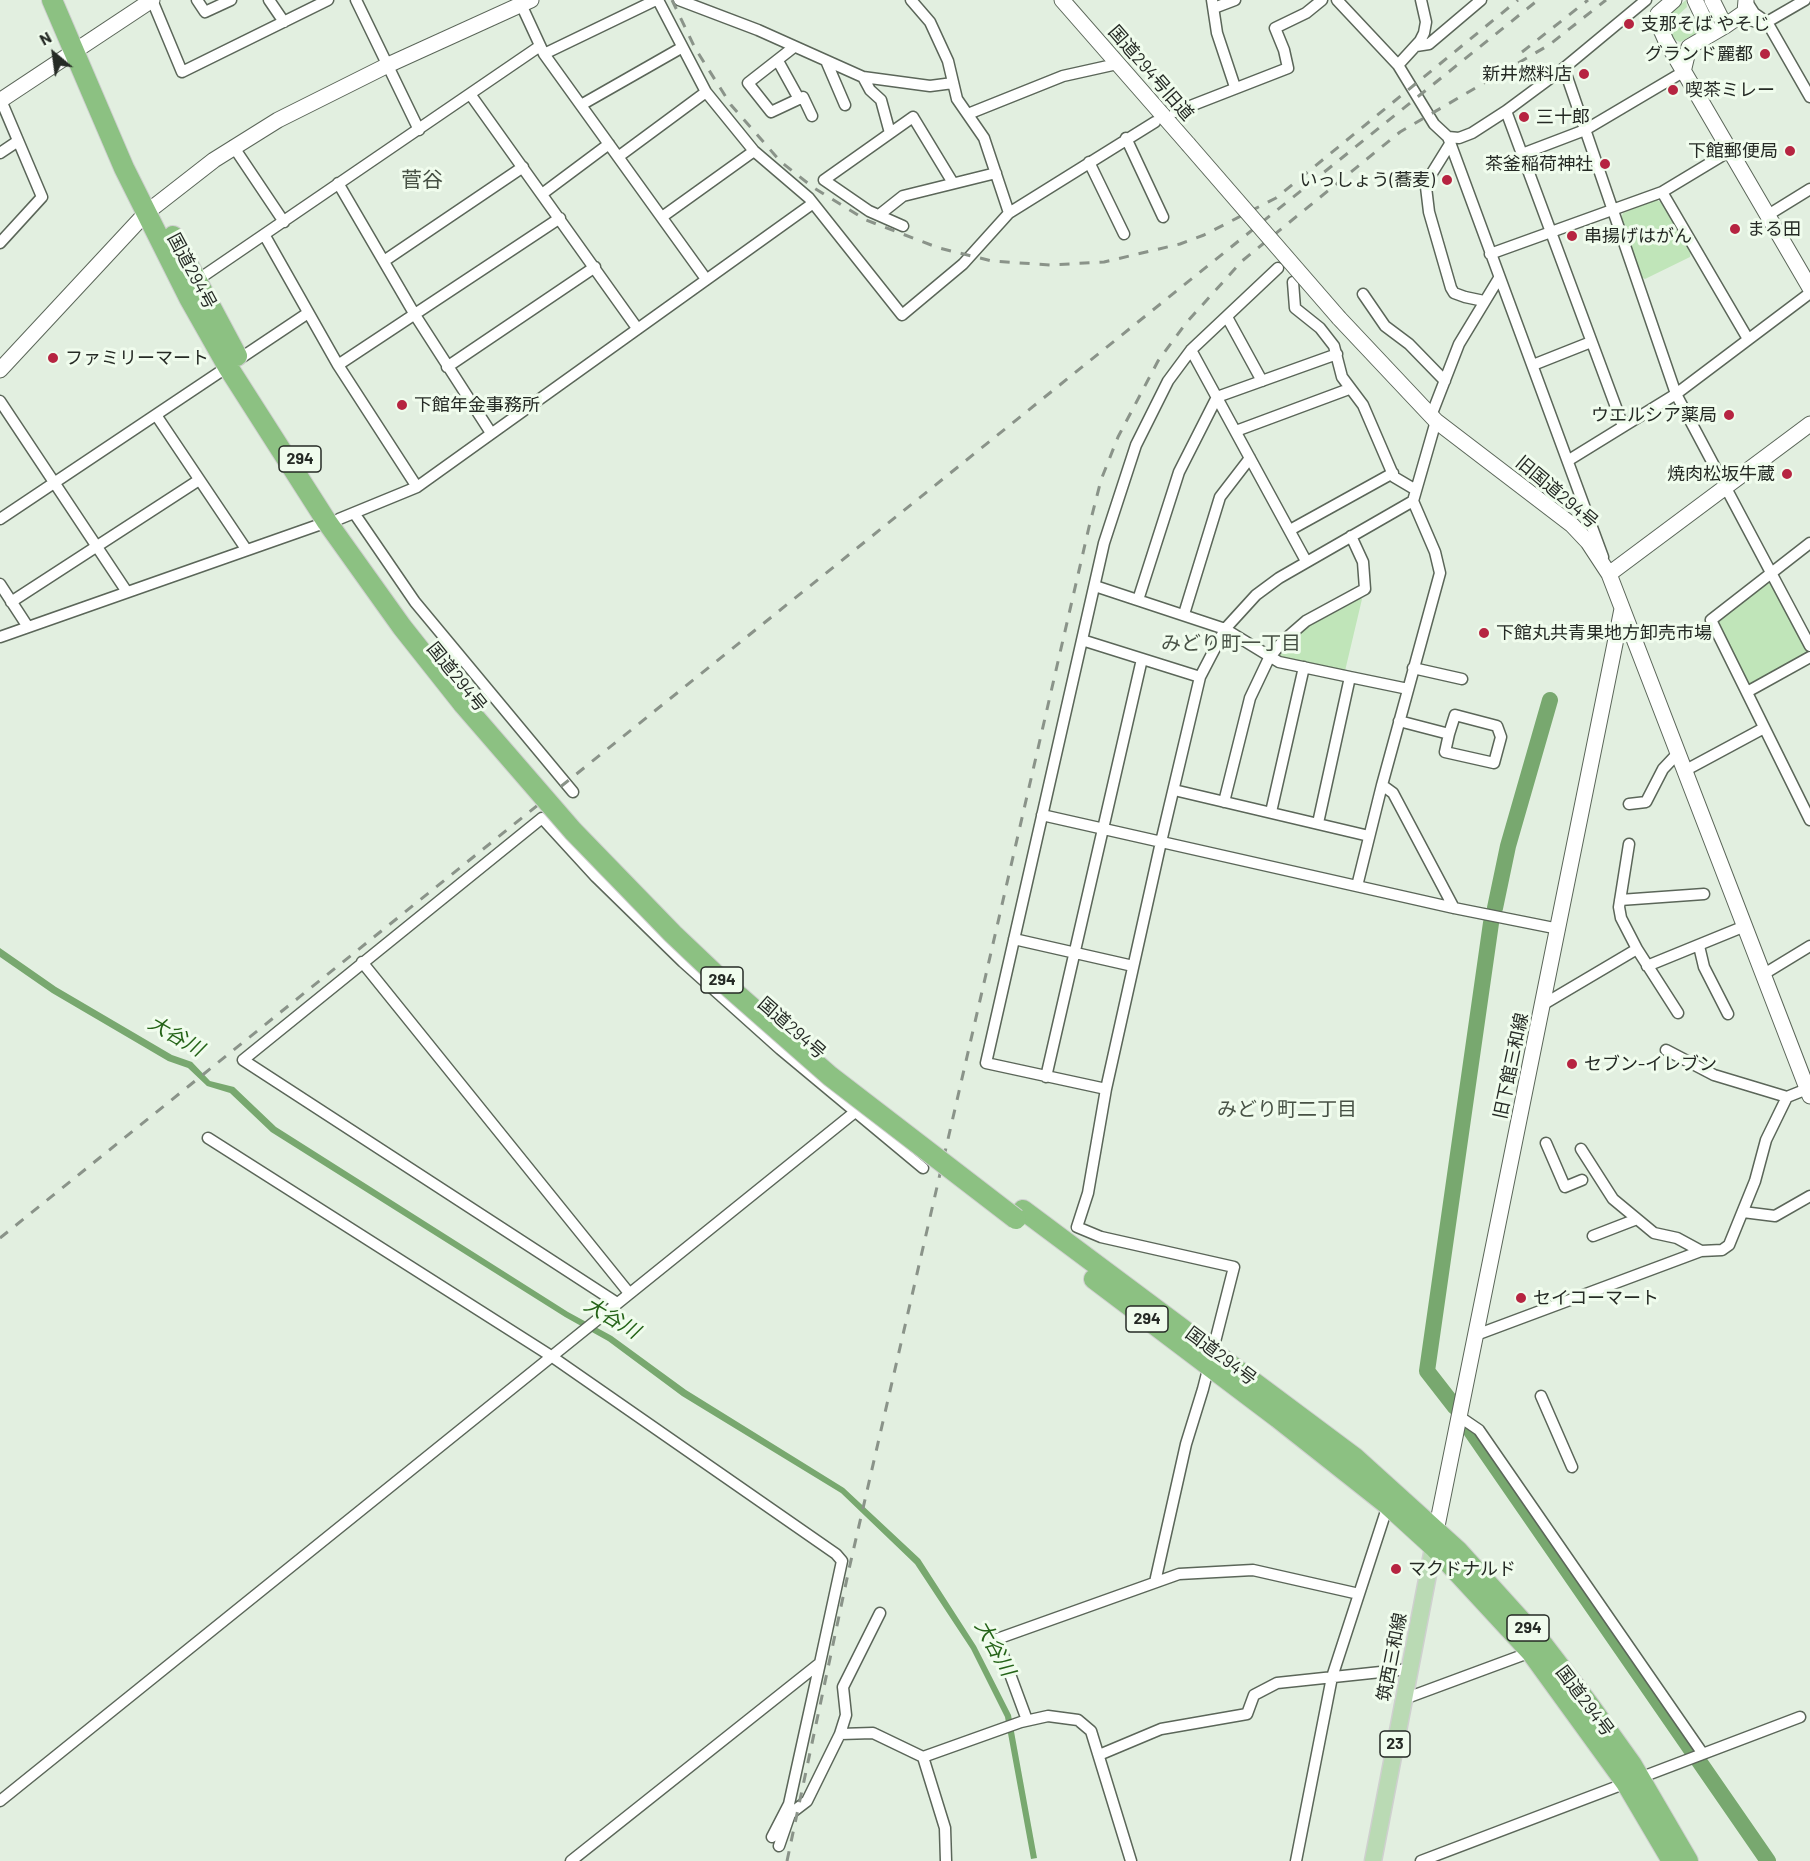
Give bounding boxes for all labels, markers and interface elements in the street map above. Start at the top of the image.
place label: 支那そば やそじ [1641,13,1771,35]
marker: 支那そば やそじ [1622,17,1636,31]
street label: 国道294号旧道 [1104,21,1198,125]
north arrow [24,24,84,84]
text: N [36,27,54,49]
place label: グランド麗都 [1645,43,1753,65]
marker: グランド麗都 [1758,47,1772,61]
place label: 新井燃料店 [1482,63,1572,85]
marker: 新井燃料店 [1577,67,1591,81]
place label: 喫茶ミレー [1685,79,1775,101]
marker: 喫茶ミレー [1666,83,1680,97]
place label: 三十郎 [1536,106,1590,128]
marker: 三十郎 [1517,110,1531,124]
place label: 下館郵便局 [1688,140,1778,162]
marker: 下館郵便局 [1783,144,1797,158]
place label: 茶釜稲荷神社 [1485,153,1593,175]
marker: 茶釜稲荷神社 [1598,157,1612,171]
district label: 菅谷 [401,167,443,193]
place label: いっしょう(蕎麦) [1300,169,1435,191]
marker: いっしょう(蕎麦) [1440,173,1454,187]
place label: まる田 [1747,218,1801,240]
marker: まる田 [1728,222,1742,236]
place label: 串揚げはがん [1584,225,1692,247]
street label: 国道294号 [163,229,221,313]
marker: 串揚げはがん [1565,229,1579,243]
place label: ファミリーマート [65,347,209,369]
marker: ファミリーマート [46,351,60,365]
place label: 下館年金事務所 [414,394,540,416]
marker: 下館年金事務所 [395,398,409,412]
place label: ウエルシア薬局 [1591,404,1717,426]
marker: ウエルシア薬局 [1722,408,1736,422]
road number: 294 [279,446,321,472]
street label: 旧国道294号 [1511,451,1603,533]
place label: 焼肉松坂牛蔵 [1667,463,1775,485]
marker: 焼肉松坂牛蔵 [1780,467,1794,481]
place label: 下館丸共青果地方卸売市場 [1496,622,1712,644]
marker: 下館丸共青果地方卸売市場 [1477,626,1491,640]
district label: みどり町一丁目 [1161,631,1301,655]
street label: 国道294号 [423,638,491,716]
road number: 294 [701,967,743,993]
street label: 国道294号 [754,993,830,1063]
water label: 大谷川 [144,1011,208,1061]
street label: 旧下館三和線 [1489,1011,1533,1121]
place label: セブン-イレブン [1584,1053,1717,1075]
marker: セブン-イレブン [1565,1057,1579,1071]
district label: みどり町二丁目 [1217,1097,1357,1121]
place label: セイコーマート [1533,1287,1659,1309]
marker: セイコーマート [1514,1291,1528,1305]
water label: 大谷川 [580,1292,644,1344]
road number: 294 [1126,1306,1168,1332]
street label: 国道294号 [1181,1322,1261,1390]
place label: マクドナルド [1408,1558,1516,1580]
marker: マクドナルド [1389,1562,1403,1576]
street label: 筑西三和線 [1373,1611,1411,1703]
road number: 294 [1507,1615,1549,1641]
water label: 大谷川 [970,1616,1020,1680]
street label: 国道294号 [1551,1661,1619,1741]
road number: 23 [1380,1731,1410,1757]

